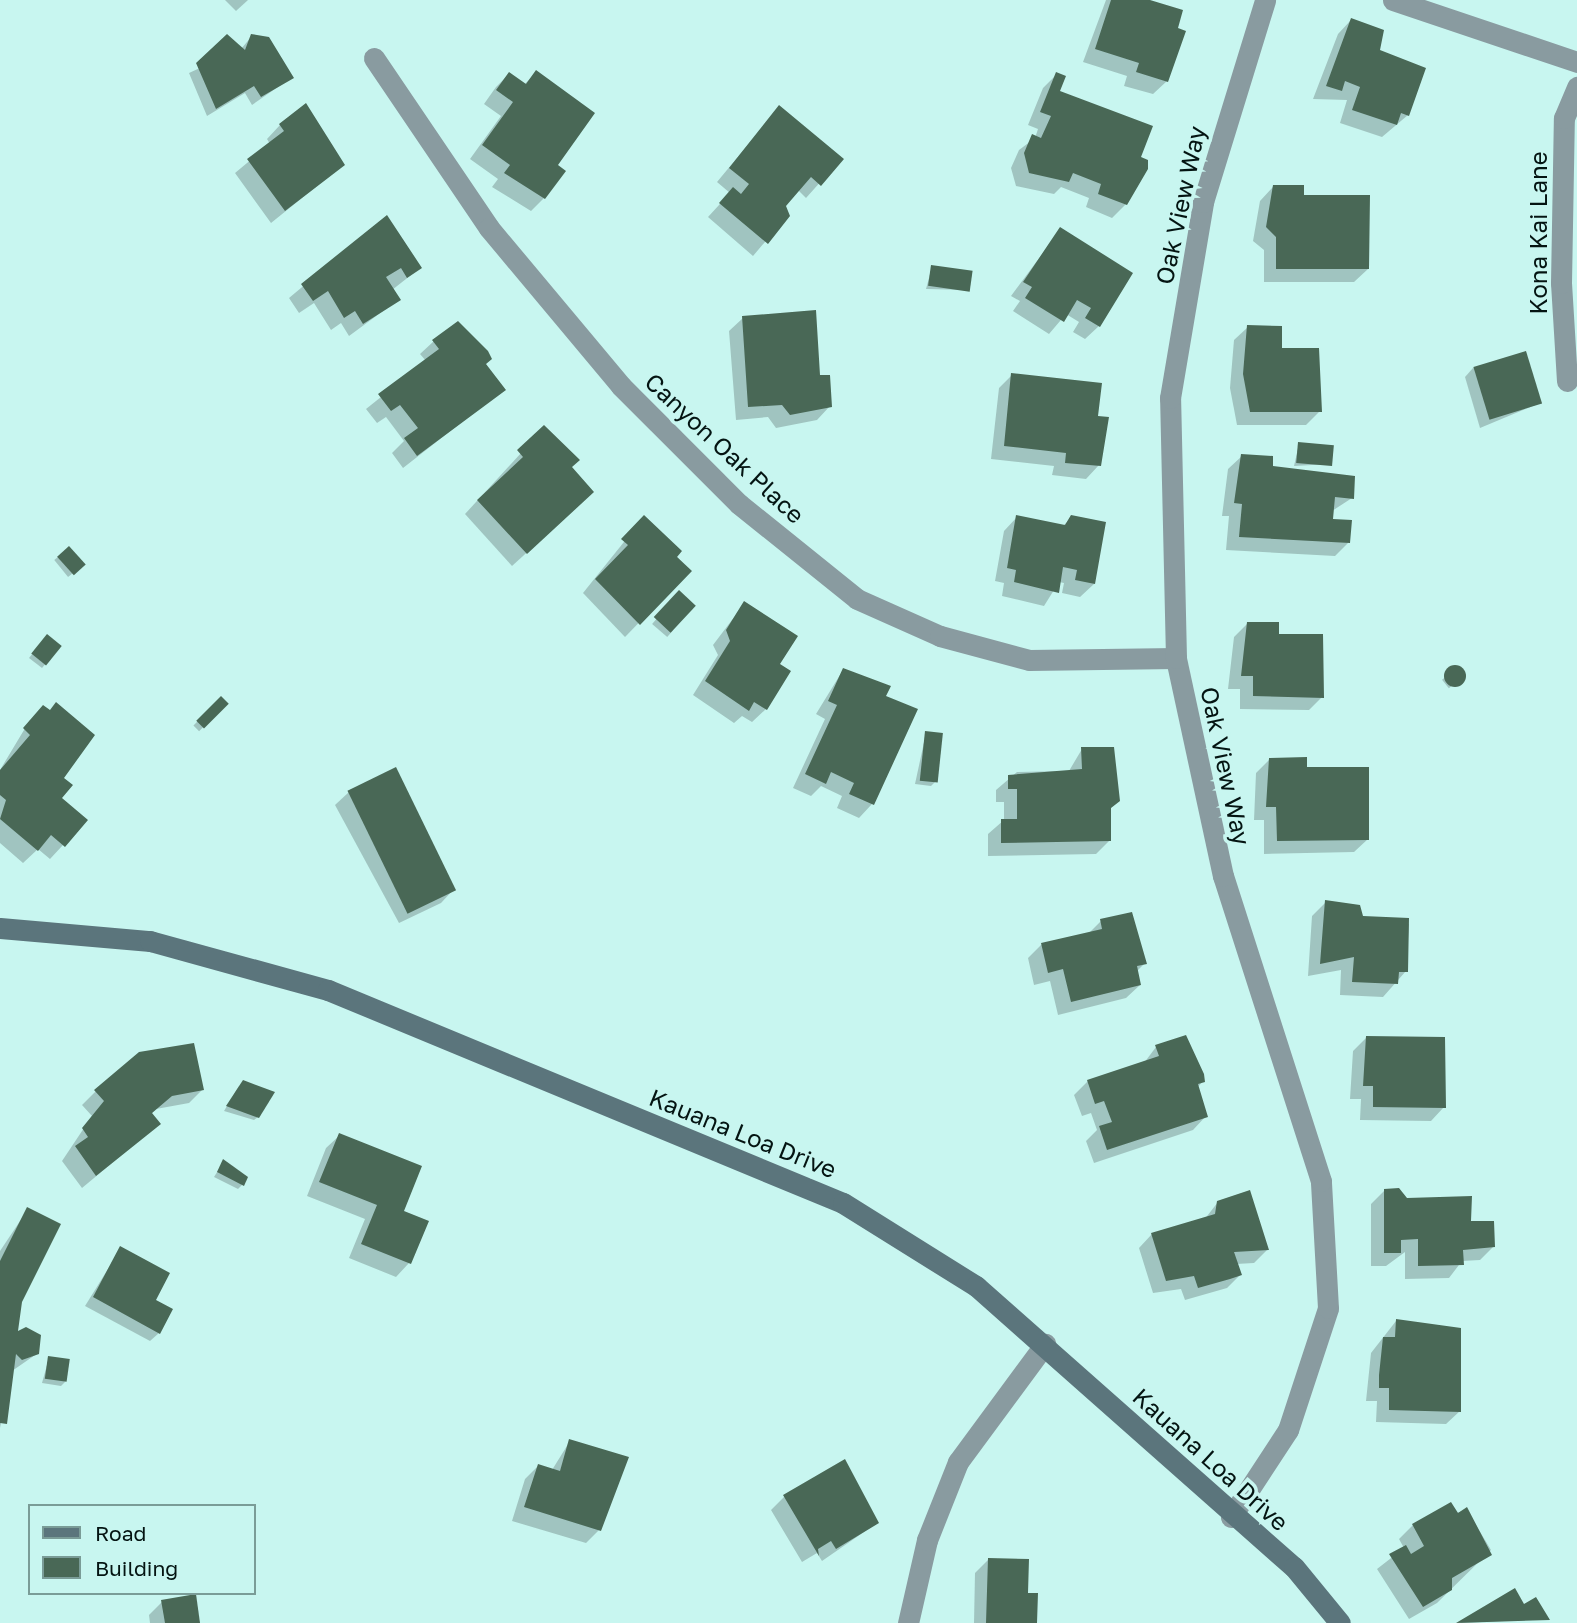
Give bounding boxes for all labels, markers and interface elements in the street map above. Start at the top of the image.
street label: Oak View Way [1149,123,1211,287]
street label: Kona Kai Lane [1524,151,1552,315]
street label: Canyon Oak Place [639,367,811,529]
street label: Oak View Way [1195,684,1257,848]
street label: Kauana Loa Drive [645,1082,841,1184]
street label: Kauana Loa Drive [1127,1382,1295,1536]
legend [28,1504,256,1595]
text: Road [95,1520,146,1546]
text: Building [95,1555,178,1581]

